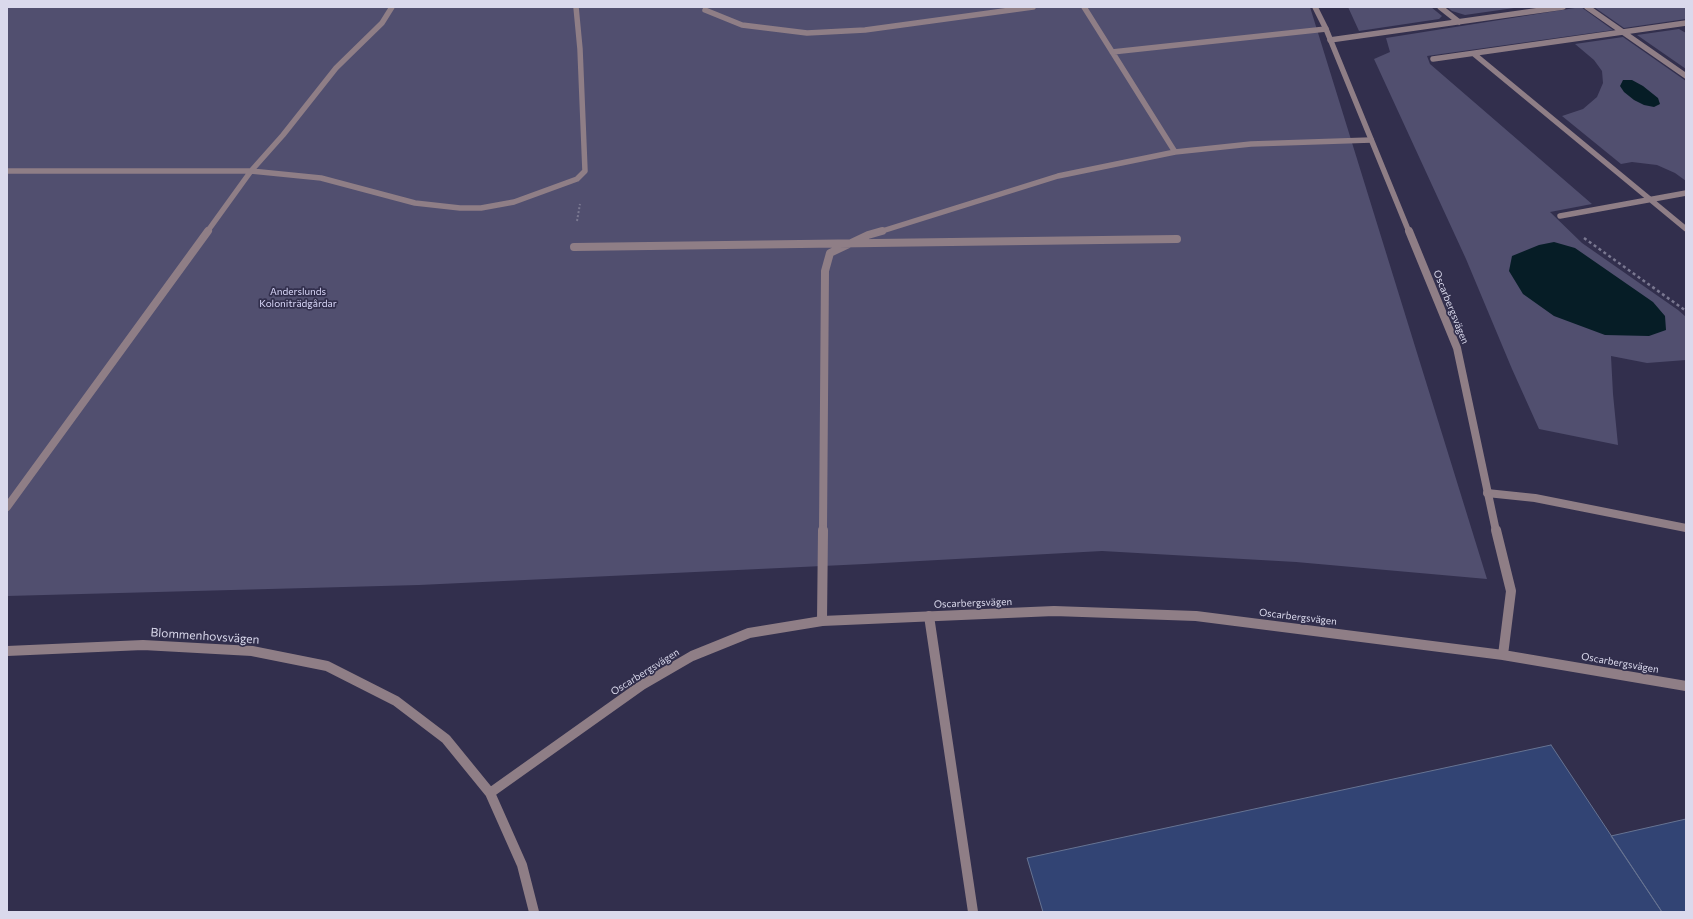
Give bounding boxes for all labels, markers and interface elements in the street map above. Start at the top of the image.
street label: Oscarbergsvägen [1431,268,1471,346]
park label: Anderslunds Koloniträdgårdar [259,286,337,310]
street label: Oscarbergsvägen [934,596,1012,610]
street label: Oscarbergsvägen [1258,606,1338,628]
street label: Blommenhovsvägen [150,625,260,647]
street label: Oscarbergsvägen [609,646,681,698]
street label: Oscarbergsvägen [1580,650,1660,676]

